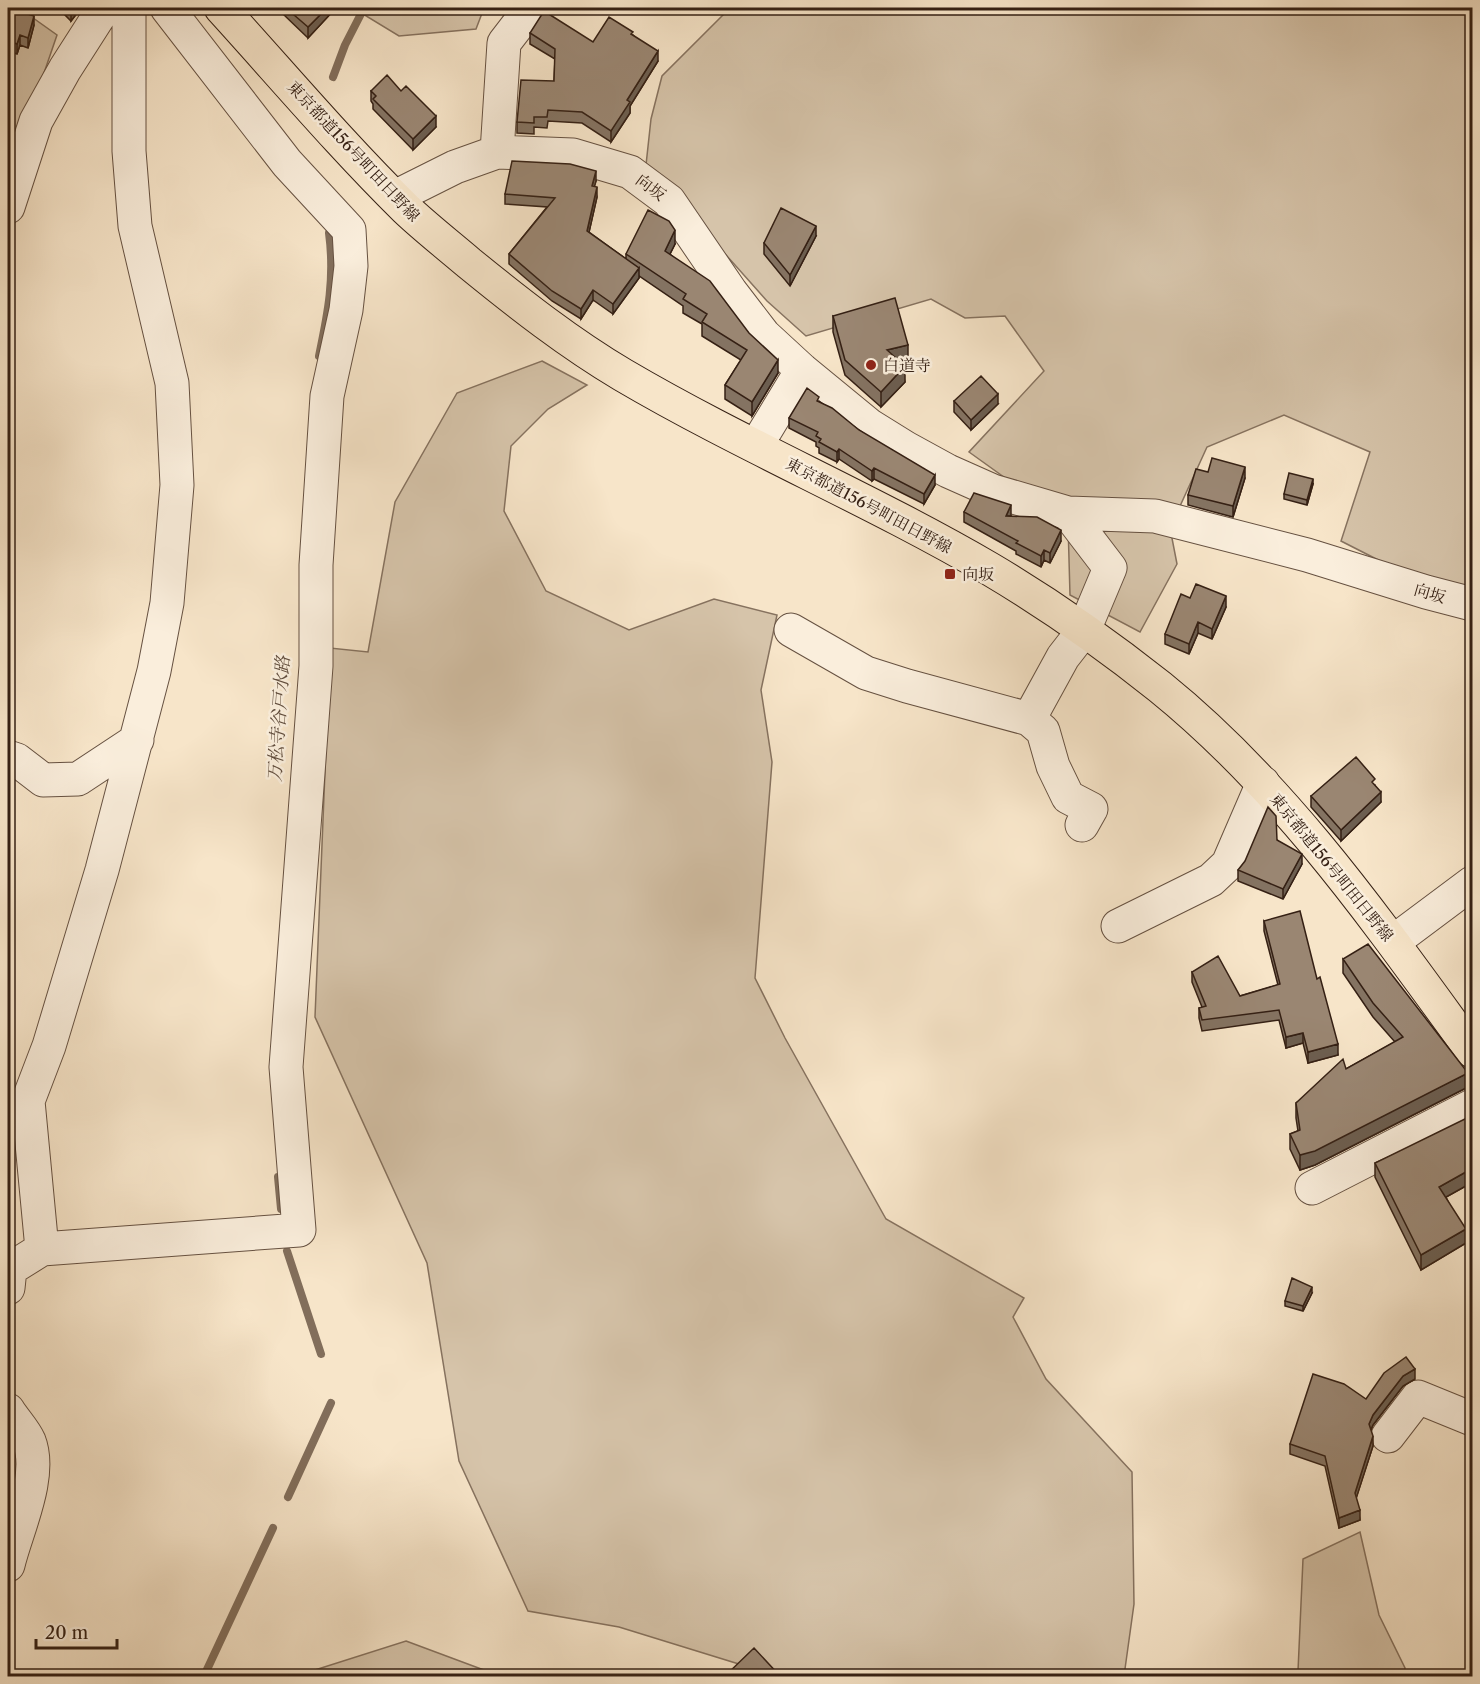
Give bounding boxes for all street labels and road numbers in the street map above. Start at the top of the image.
street label: 東京都道156号町田日野線 [284,77,424,225]
street label: 向坂 [632,169,670,205]
street label: 東京都道156号町田日野線 [783,453,955,557]
street label: 向坂 [1412,579,1448,607]
street label: 東京都道156号町田日野線 [1266,789,1398,945]

